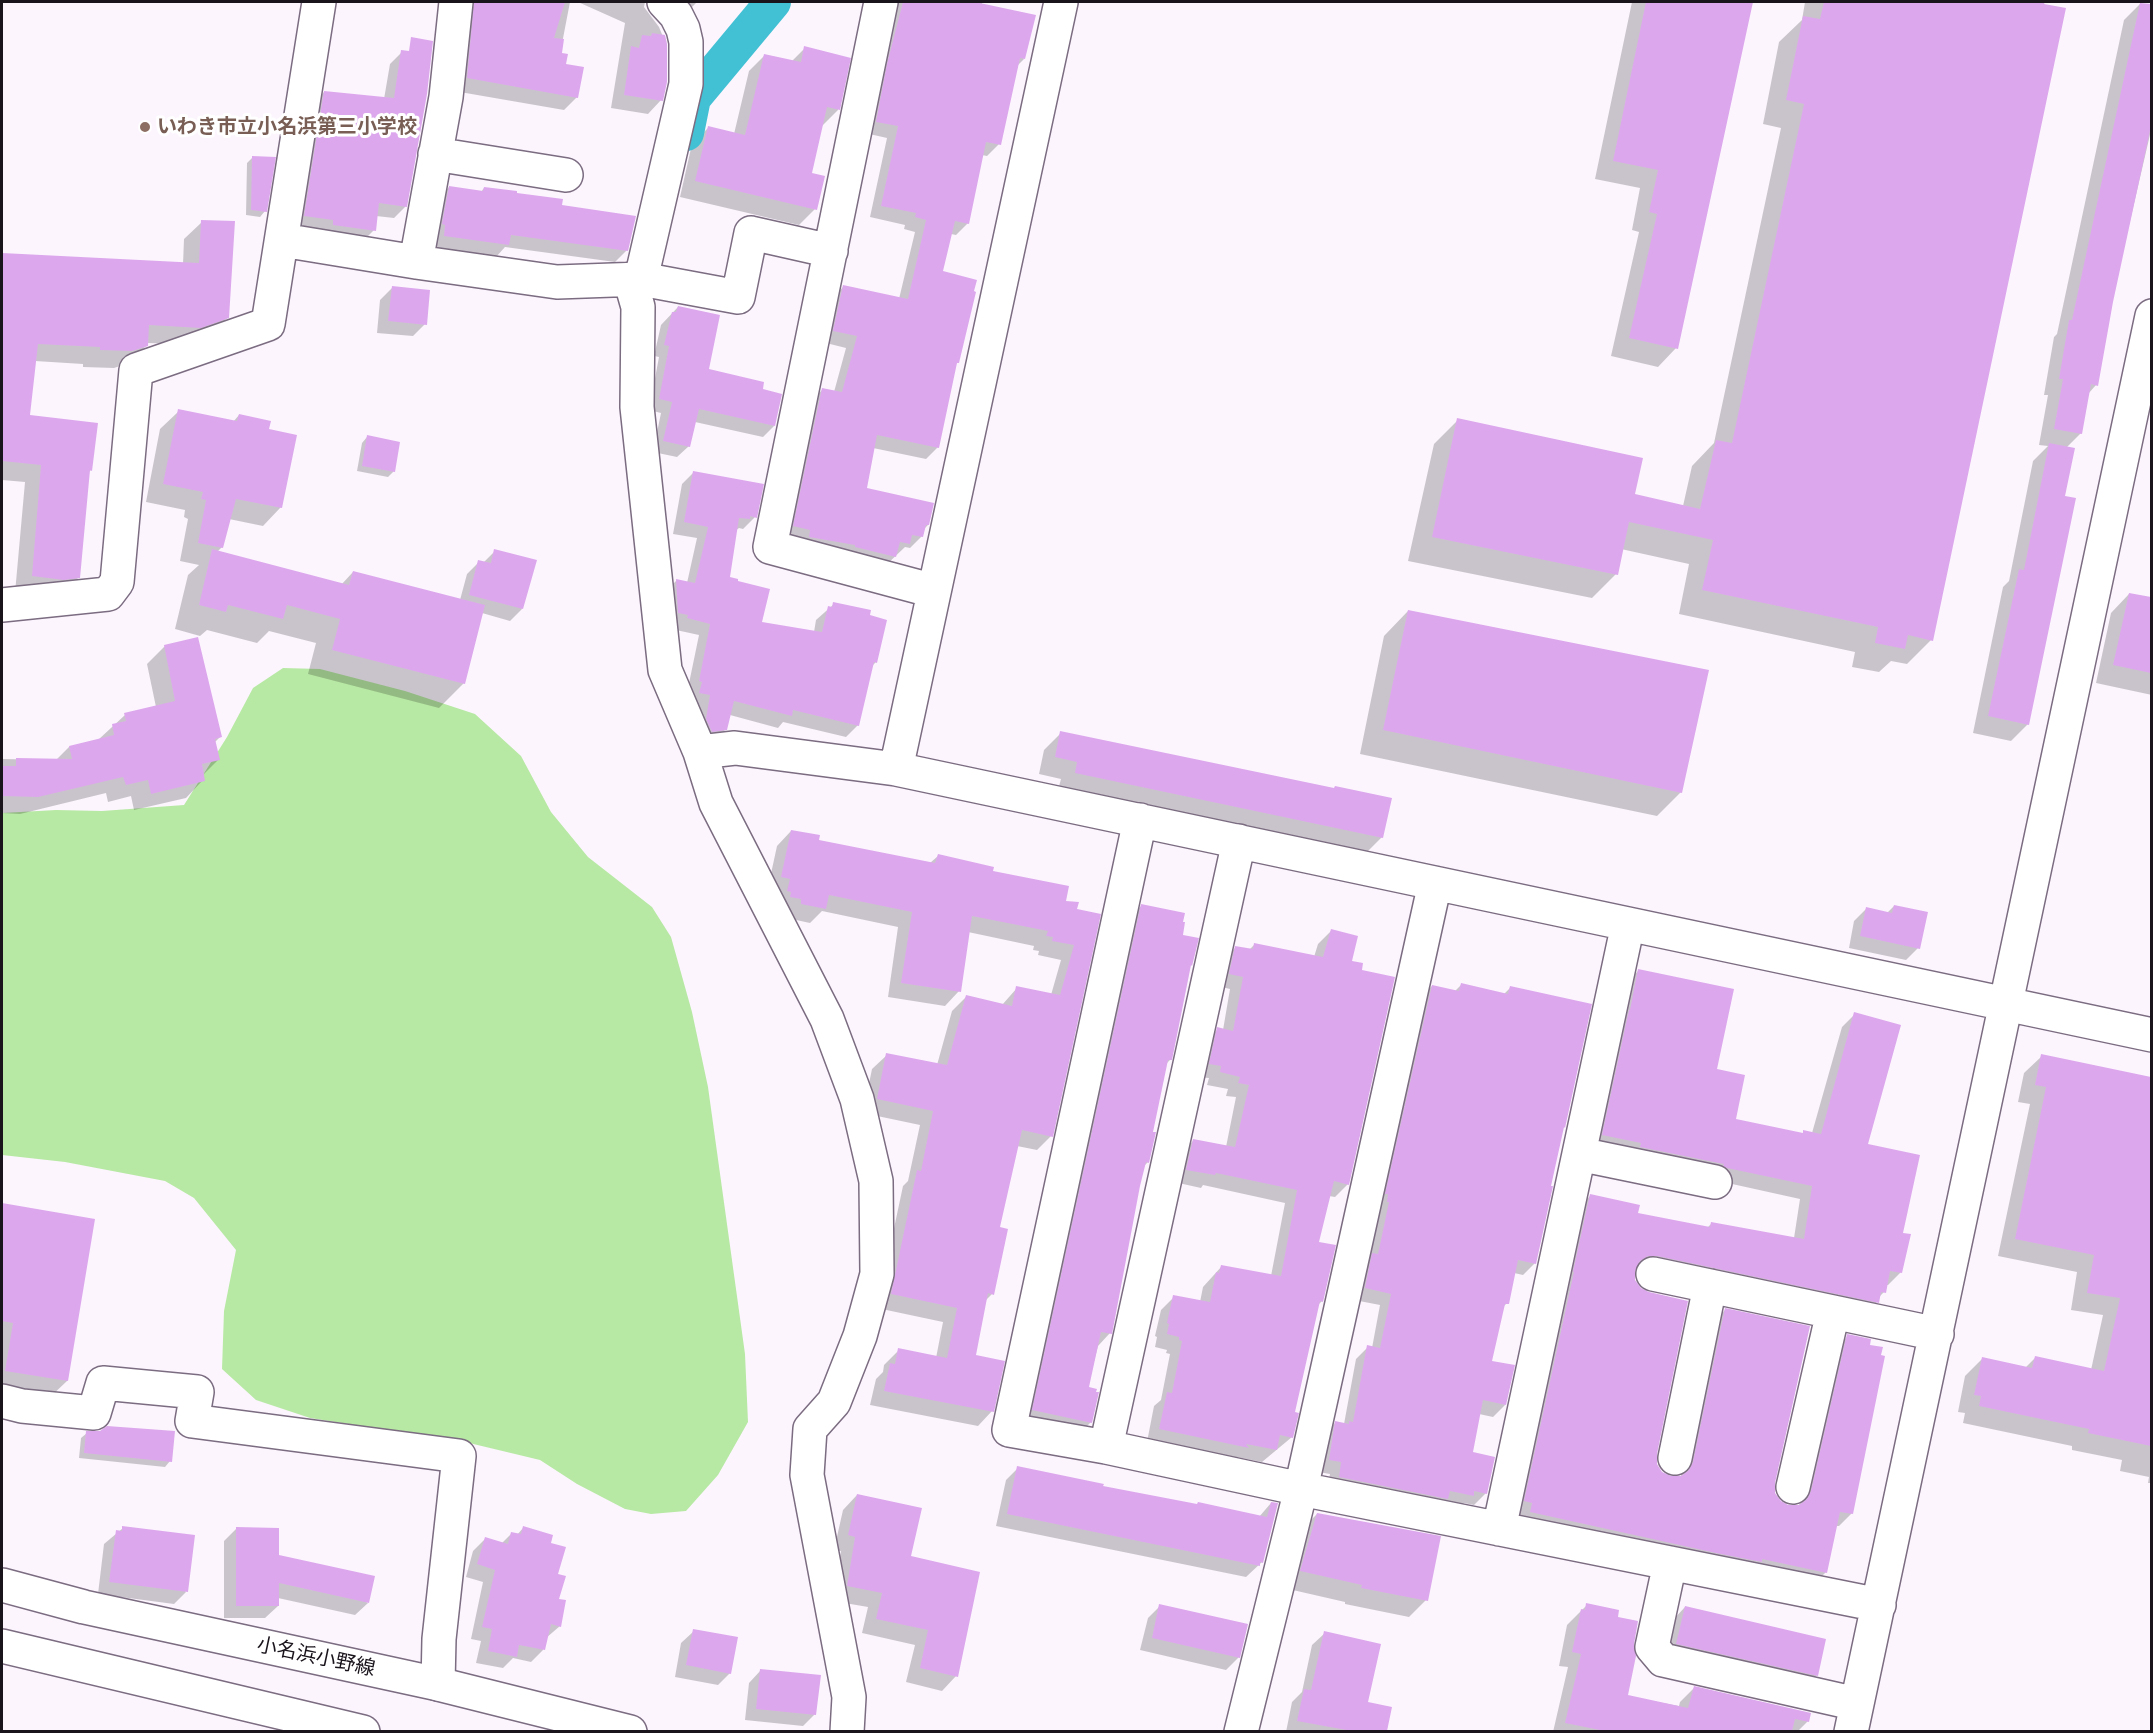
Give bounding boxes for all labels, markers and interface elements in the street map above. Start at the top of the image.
place label: いわき市立小名浜第三小学校 [157,115,417,139]
marker: いわき市立小名浜第三小学校 [138,120,152,134]
street label: 小名浜小野線 [255,1633,377,1681]

